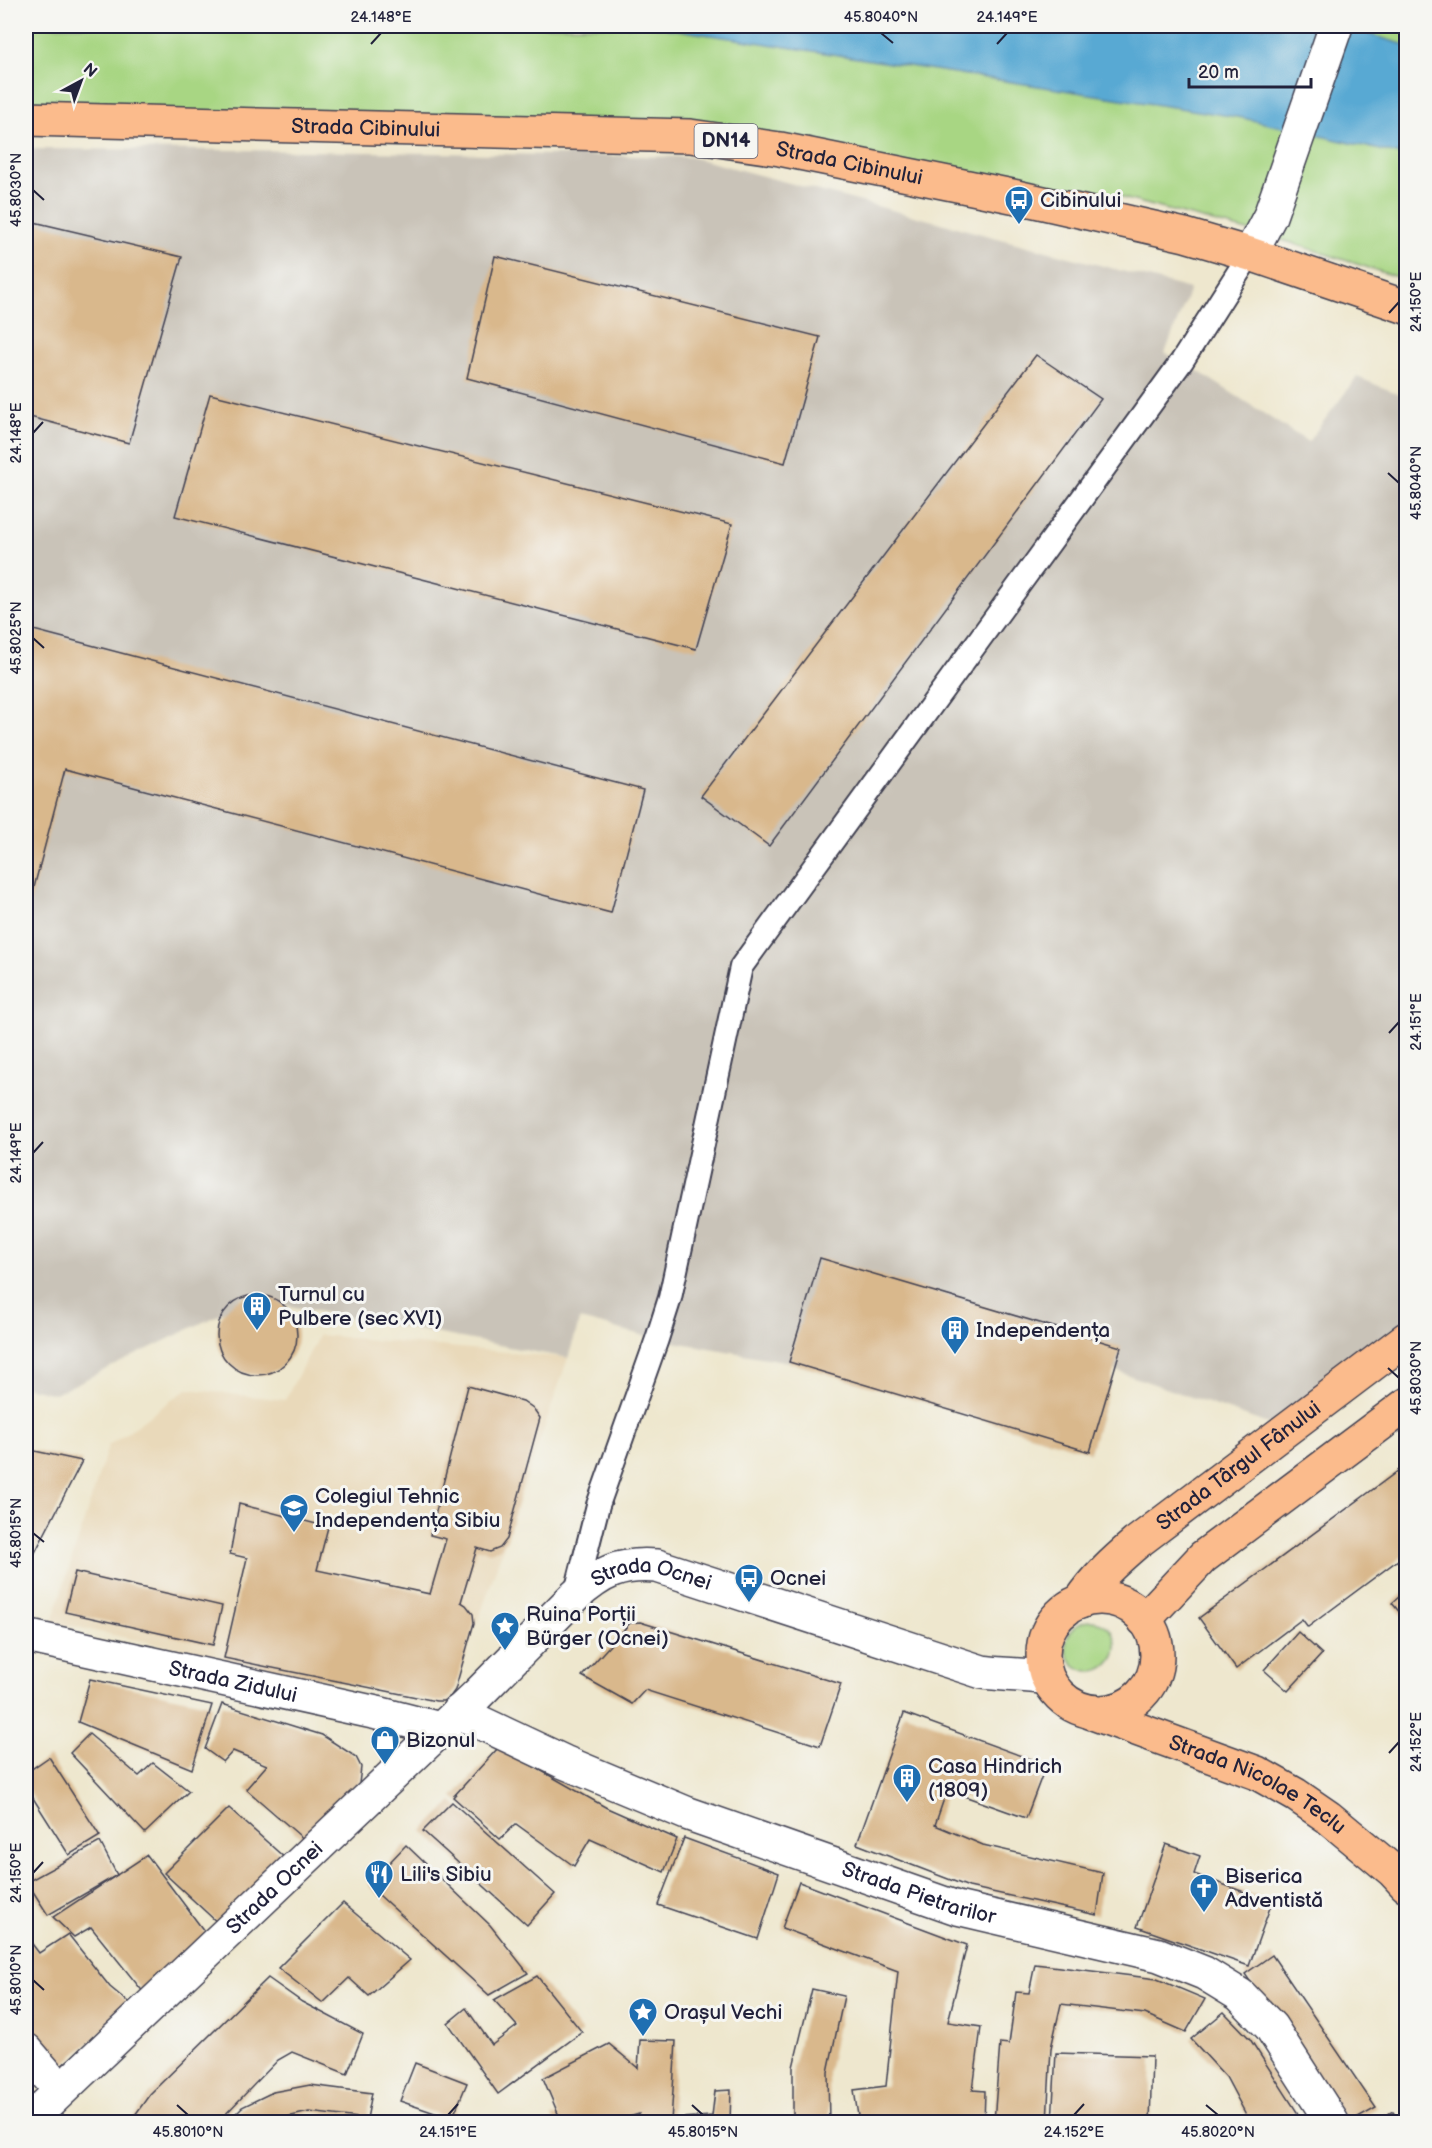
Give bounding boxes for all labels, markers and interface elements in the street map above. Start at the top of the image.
text: 24.148°E [350,8,412,27]
text: 45.8040°N [844,8,918,27]
text: 24.149°E [976,8,1038,27]
north arrow [51,51,111,111]
scale bar [1189,51,1310,89]
text: N [79,60,101,82]
text: 20 m [1198,62,1239,83]
street label: Strada Cibinului [291,113,441,142]
road number: DN14 [694,124,758,158]
street label: Strada Cibinului [774,136,925,190]
text: 45.8030°N [7,153,26,227]
bus stop icon: Cibinului [1003,184,1035,226]
place label: Cibinului [1040,188,1121,213]
text: 24.150°E [1407,272,1426,332]
text: 24.148°E [7,402,26,464]
text: 45.8040°N [1407,446,1426,520]
text: 45.8025°N [7,601,26,675]
text: 24.151°E [1407,993,1426,1051]
text: 24.149°E [7,1122,26,1184]
place label: Turnul cu Pulbere (sec XVI) [278,1282,442,1331]
building icon: Turnul cu Pulbere (sec XVI) [241,1290,273,1332]
building icon: Independența [939,1314,971,1356]
place label: Independența [976,1318,1110,1343]
text: 45.8030°N [1407,1341,1426,1415]
street label: Strada Târgul Fânului [1151,1396,1326,1536]
place label: Colegiul Tehnic Independența Sibiu [315,1484,500,1533]
school or university icon: Colegiul Tehnic Independența Sibiu [278,1492,310,1534]
text: 45.8015°N [7,1498,26,1568]
street label: Strada Ocnei [586,1553,715,1595]
bus stop icon: Ocnei [733,1562,765,1604]
place label: Ocnei [770,1566,826,1591]
place label: Ruina Porții Bürger (Ocnei) [526,1602,669,1651]
place icon: Ruina Porții Bürger (Ocnei) [489,1610,521,1652]
street label: Strada Zidului [167,1655,300,1708]
text: 24.152°E [1407,1712,1426,1772]
shop icon: Bizonul [369,1724,401,1766]
place label: Bizonul [406,1728,475,1753]
street label: Strada Nicolae Teclu [1166,1729,1351,1839]
place label: Casa Hindrich (1809) [928,1754,1062,1803]
building icon: Casa Hindrich (1809) [891,1762,923,1804]
street label: Strada Ocnei [221,1836,328,1939]
text: 24.150°E [7,1843,26,1903]
street label: Strada Pietrarilor [839,1856,999,1929]
restaurant icon: Lili's Sibiu [363,1858,395,1900]
place label: Lili's Sibiu [400,1862,492,1887]
place label: Biserica Adventistă [1225,1864,1323,1913]
church icon: Biserica Adventistă [1188,1872,1220,1914]
text: 45.8010°N [7,1944,26,2016]
place icon: Orașul Vechi [627,1996,659,2038]
place label: Orașul Vechi [664,2000,782,2025]
text: 45.8010°N [152,2123,224,2142]
text: 24.151°E [419,2123,477,2142]
text: 45.8015°N [668,2123,738,2142]
text: 24.152°E [1044,2123,1104,2142]
text: 45.8020°N [1181,2123,1255,2142]

